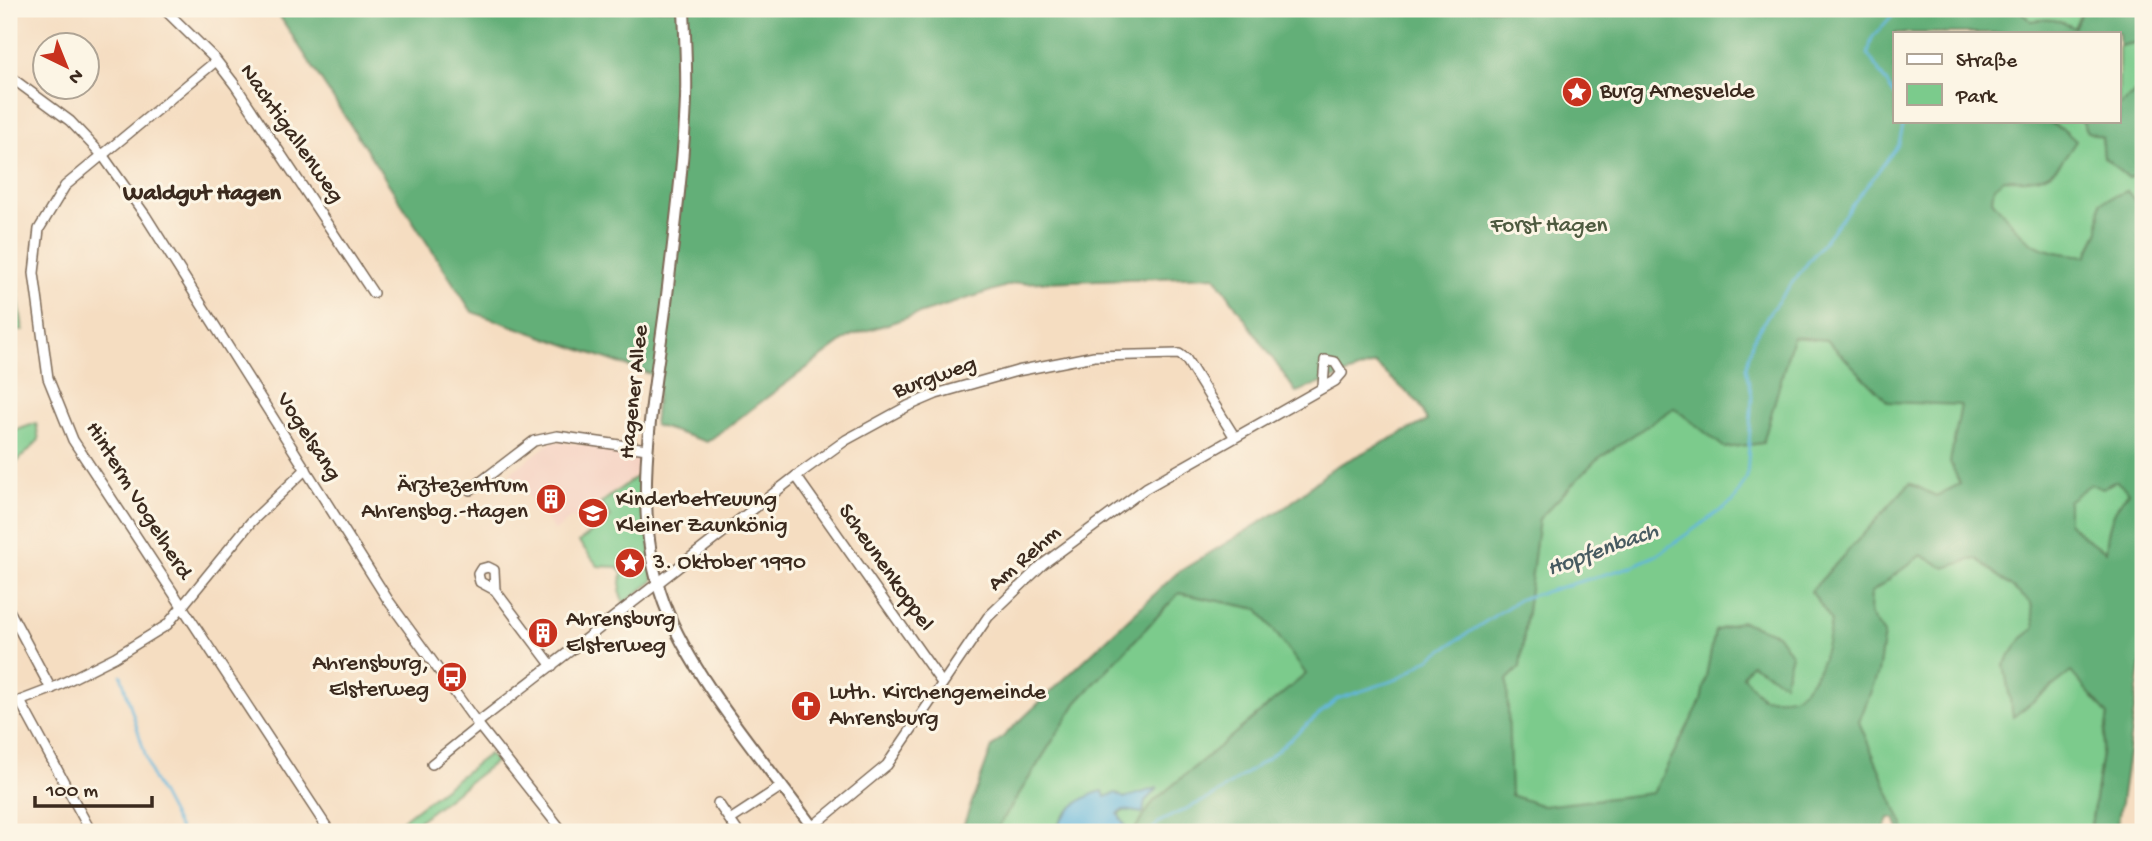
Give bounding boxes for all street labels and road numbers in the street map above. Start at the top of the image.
street label: Nachtigallenweg [233,59,349,209]
street label: Hagener Allee [615,323,656,460]
street label: Burgweg [889,351,980,406]
street label: Vogelsang [269,387,347,486]
street label: Hinterm Vogelherd [79,417,198,586]
street label: Scheunenkoppel [831,499,939,637]
street label: Am Rehm [983,520,1067,598]

